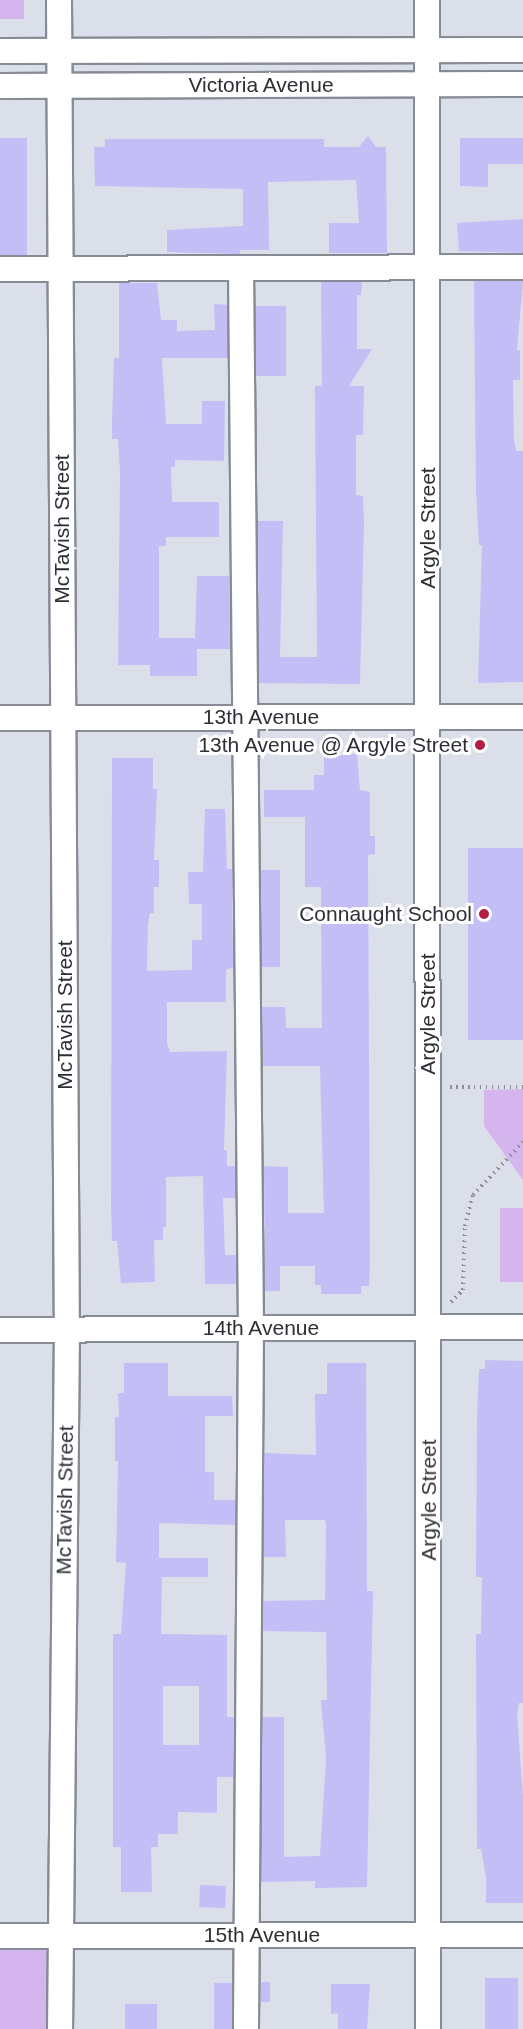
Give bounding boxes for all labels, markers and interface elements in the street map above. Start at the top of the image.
street label: Victoria Avenue [188,72,334,98]
street label: McTavish Street [49,454,75,604]
street label: Argyle Street [415,467,441,589]
street label: 13th Avenue [202,704,320,730]
place label: 13th Avenue @ Argyle Street [196,732,468,758]
marker: 13th Avenue @ Argyle Street [473,738,487,752]
place label: Connaught School [299,901,472,927]
marker: Connaught School [477,907,491,921]
street label: McTavish Street [52,940,78,1090]
street label: Argyle Street [415,953,441,1075]
street label: 14th Avenue [202,1315,320,1341]
street label: McTavish Street [51,1425,79,1575]
street label: Argyle Street [416,1439,442,1561]
street label: 15th Avenue [203,1922,321,1948]

